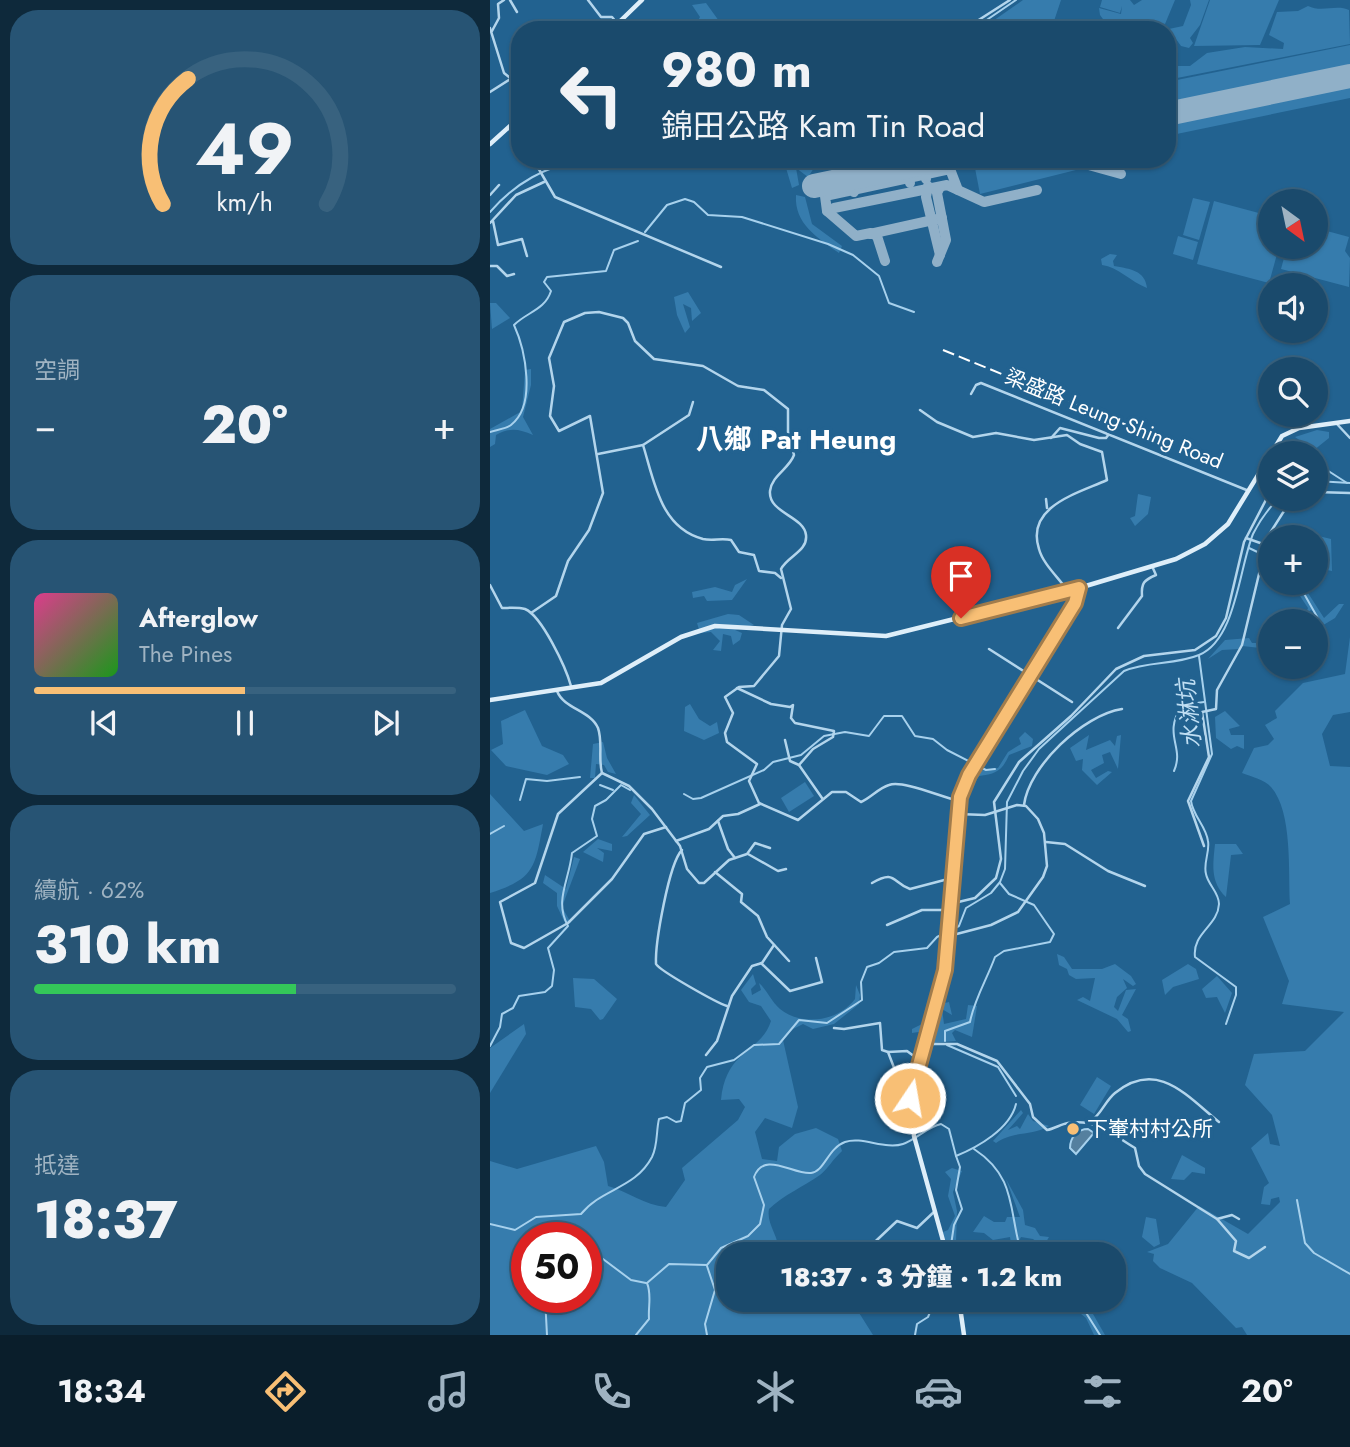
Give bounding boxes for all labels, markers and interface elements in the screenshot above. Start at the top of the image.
text: 980 m [661,35,812,105]
icon: left [546,49,637,140]
text: 49 [195,96,295,201]
text: 錦田公路 Kam Tin Road [661,103,985,149]
text: km/h [217,183,273,219]
north arrow [1258,189,1328,259]
map controls [1258,189,1328,679]
button: sound [1258,273,1328,343]
text: 空調 [34,353,80,387]
button: search [1258,357,1328,427]
street label: 梁盛路 Leung Shing Road [1001,362,1227,476]
text: 20° [201,387,288,463]
text: − [34,398,56,453]
text: + [433,398,456,453]
district label: 八鄉 Pat Heung [696,419,896,460]
button: layers [1258,441,1328,511]
button: + [1258,525,1328,595]
pin [931,546,991,618]
icon: arrive [942,557,980,595]
text: Afterglow [139,599,258,637]
button: − [1258,609,1328,679]
text: The Pines [139,637,232,671]
water label: 水淋坑 [1168,675,1210,750]
icon: previous [85,704,123,742]
icon: pause [226,704,264,742]
icon: next [367,704,405,742]
text: 續航 · 62% [34,873,144,907]
text: 310 km [34,907,221,983]
position arrow [873,1061,947,1135]
place label: 下輋村村公所 [1087,1114,1213,1144]
marker: 下輋村村公所 [1065,1121,1081,1137]
text: 抵達 [34,1148,80,1182]
text: 18:37 [34,1182,178,1258]
speed limit sign: 50 [511,1222,602,1313]
text: 18:37 · 3 分鐘 · 1.2 km [780,1258,1062,1296]
icon: directions [261,1367,310,1416]
icon: music [424,1367,473,1416]
icon: phone [587,1367,636,1416]
icon: climate [751,1367,800,1416]
icon: car [914,1367,963,1416]
icon: filters [1078,1367,1127,1416]
text: 18:34 [57,1368,146,1414]
text: 20° [1241,1368,1293,1414]

